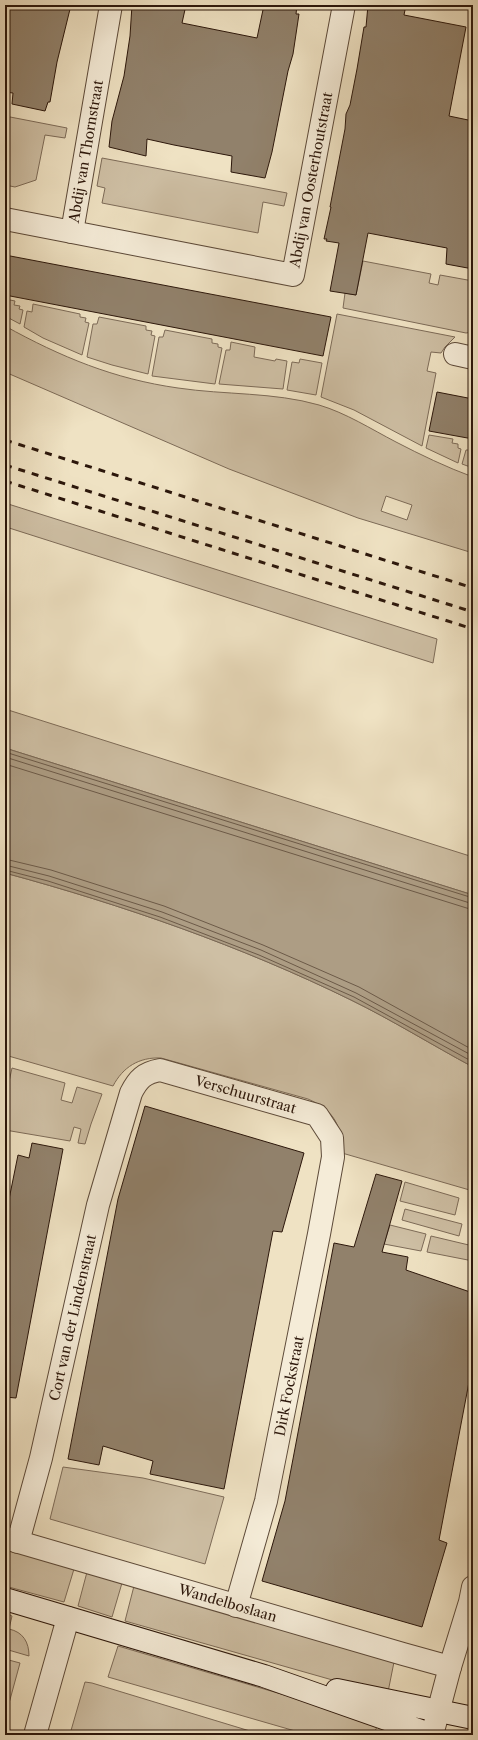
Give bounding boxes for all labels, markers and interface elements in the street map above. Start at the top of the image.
street label: Abdij van Thornstraat [65,79,107,225]
street label: Abdij van Oosterhoutstraat [285,90,336,270]
street label: Verschuurstraat [192,1071,298,1118]
street label: Cort van der Lindenstraat [45,1233,100,1403]
street label: Dirk Fockstraat [270,1334,308,1438]
street label: Wandelboslaan [175,1580,279,1626]

